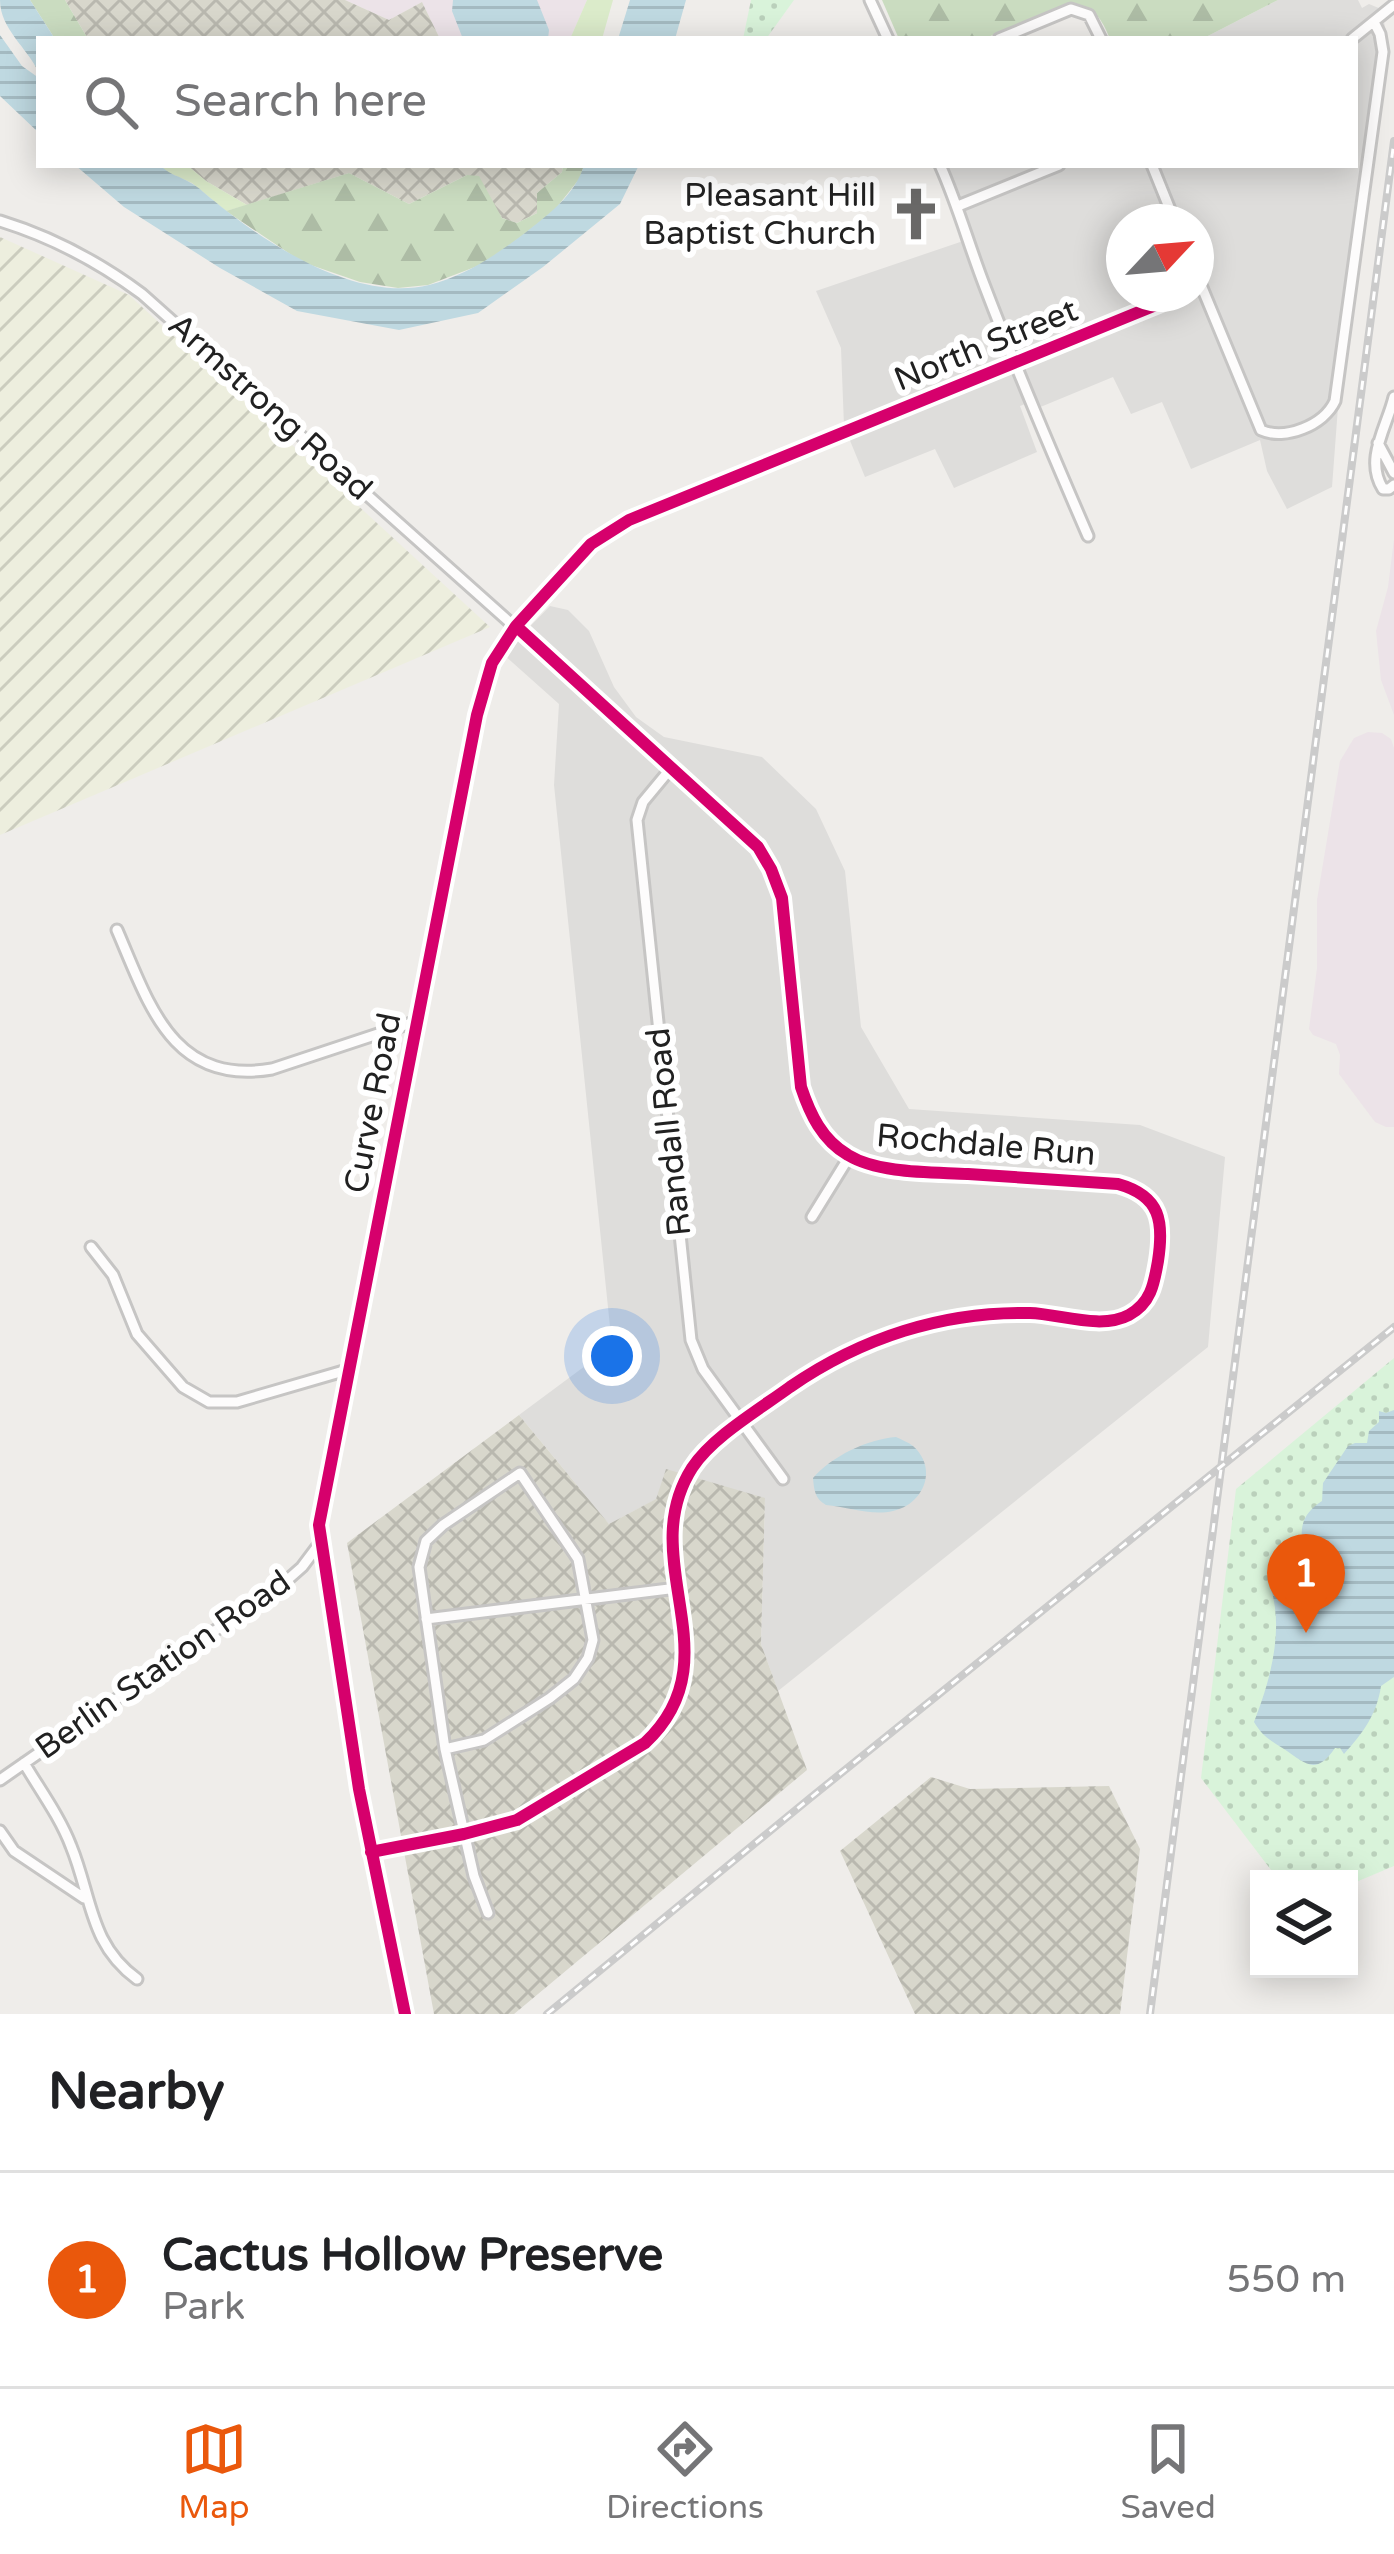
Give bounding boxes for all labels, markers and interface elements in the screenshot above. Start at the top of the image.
search box [36,36,1358,168]
icon: search [78,69,144,135]
text: Search here [174,75,427,129]
place label: Pleasant Hill Baptist Church [643,176,876,253]
church icon: Pleasant Hill Baptist Church [887,185,945,243]
north arrow [1106,204,1214,312]
street label: North Street [889,291,1083,399]
street label: Armstrong Road [160,305,380,509]
street label: Curve Road [336,1010,410,1196]
street label: Randall Road [639,1026,699,1238]
street label: Rochdale Run [875,1116,1097,1174]
your location [582,1326,642,1386]
pin: 1 [1267,1534,1345,1633]
street label: Berlin Station Road [28,1562,298,1768]
map controls [1250,1870,1358,1978]
button: layers [1250,1870,1358,1978]
text: Nearby [48,2061,225,2123]
text: Cactus Hollow Preserve [162,2229,663,2283]
text: 1 [75,2256,99,2303]
text: 550 m [1227,2256,1346,2303]
text: Park [162,2283,245,2330]
tab: Map [178,2416,250,2527]
tab: Directions [606,2416,764,2527]
tab: Saved [1120,2416,1216,2527]

